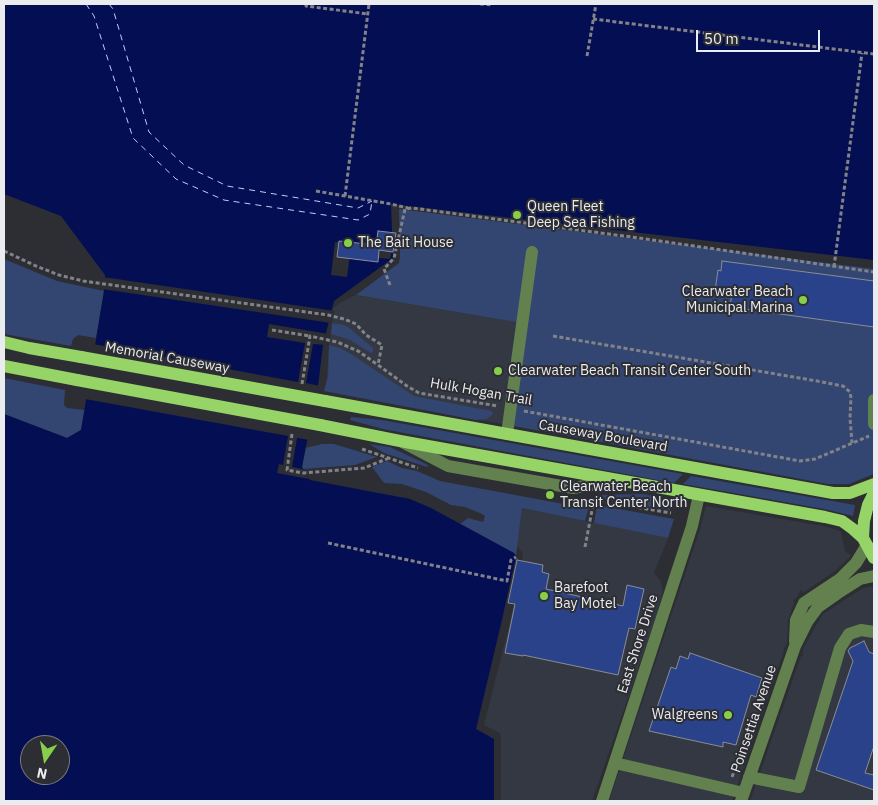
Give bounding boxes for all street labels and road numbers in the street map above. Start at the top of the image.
street label: Memorial Causeway [104,339,230,377]
street label: Hulk Hogan Trail [429,375,533,409]
street label: Causeway Boulevard [537,416,669,456]
street label: East Shore Drive [614,592,662,696]
street label: Poinsettia Avenue [728,663,780,775]

